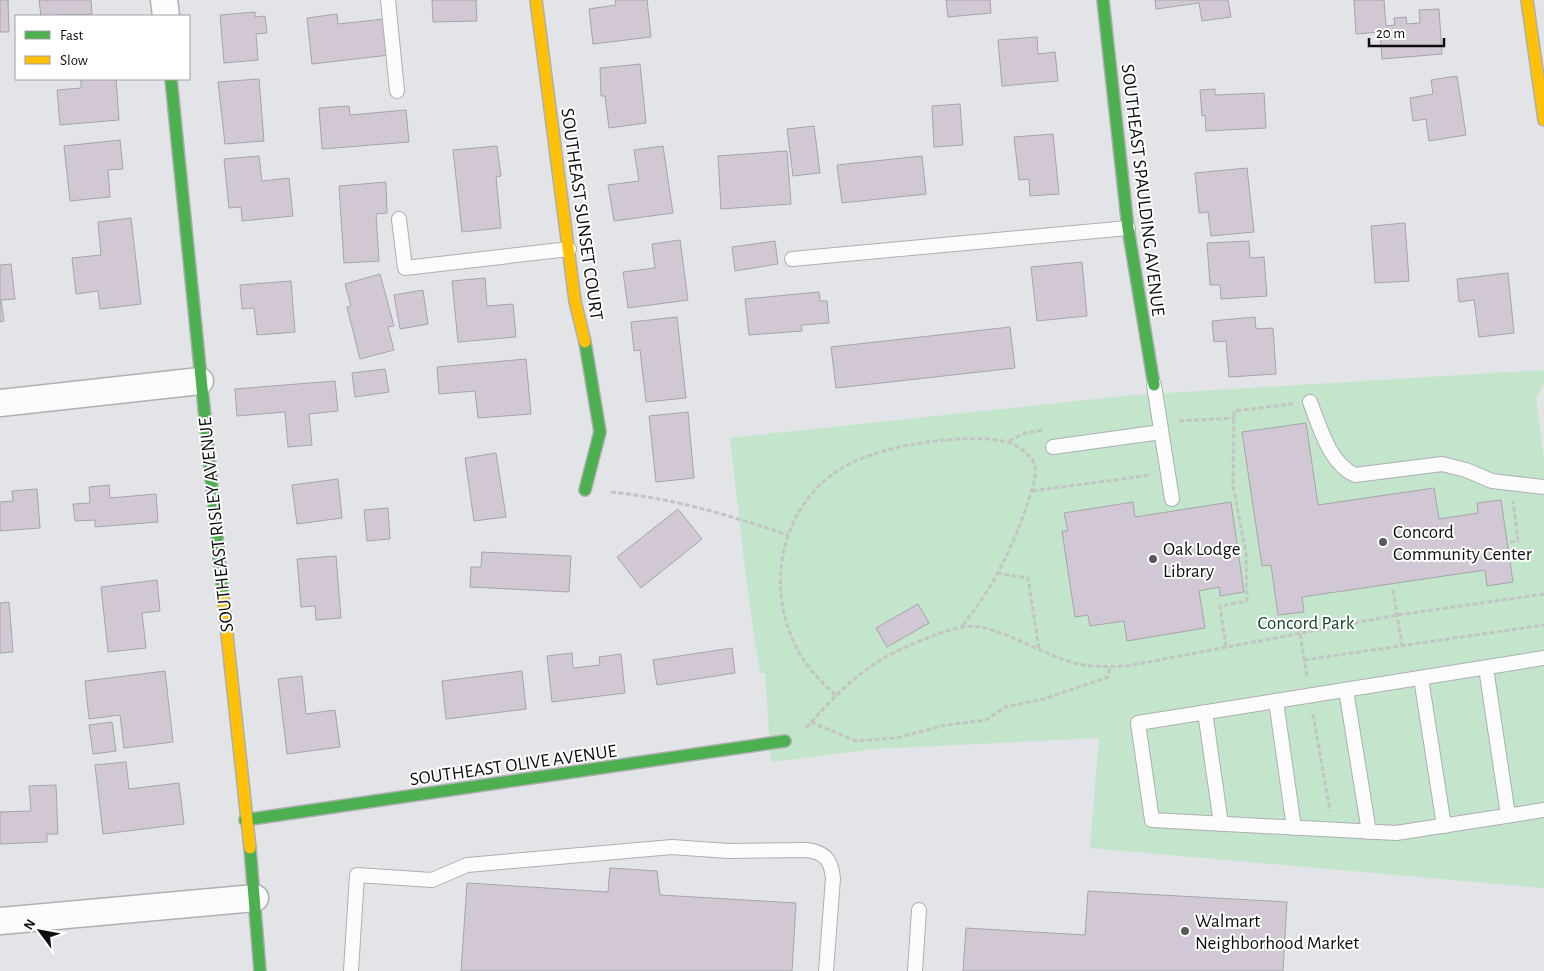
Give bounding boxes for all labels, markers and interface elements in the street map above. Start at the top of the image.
legend [15,15,190,80]
scale bar [1369,15,1444,47]
text: 20 m [1376,26,1405,41]
text: Fast [60,28,84,43]
text: Slow [60,53,88,68]
street label: SOUTHEAST SPAULDING AVENUE [1118,63,1167,317]
street label: SOUTHEAST SUNSET COURT [557,107,606,321]
street label: SOUTHEAST RISLEY AVENUE [196,417,237,633]
place label: Concord Community Center [1393,523,1532,564]
marker: Concord Community Center [1377,536,1389,548]
place label: Oak Lodge Library [1163,540,1240,581]
marker: Oak Lodge Library [1147,553,1159,565]
park label: Concord Park [1258,614,1355,633]
street label: SOUTHEAST OLIVE AVENUE [409,742,618,789]
north arrow [15,906,65,956]
place label: Walmart Neighborhood Market [1195,912,1359,953]
text: N [21,917,38,932]
marker: Walmart Neighborhood Market [1179,925,1191,937]

